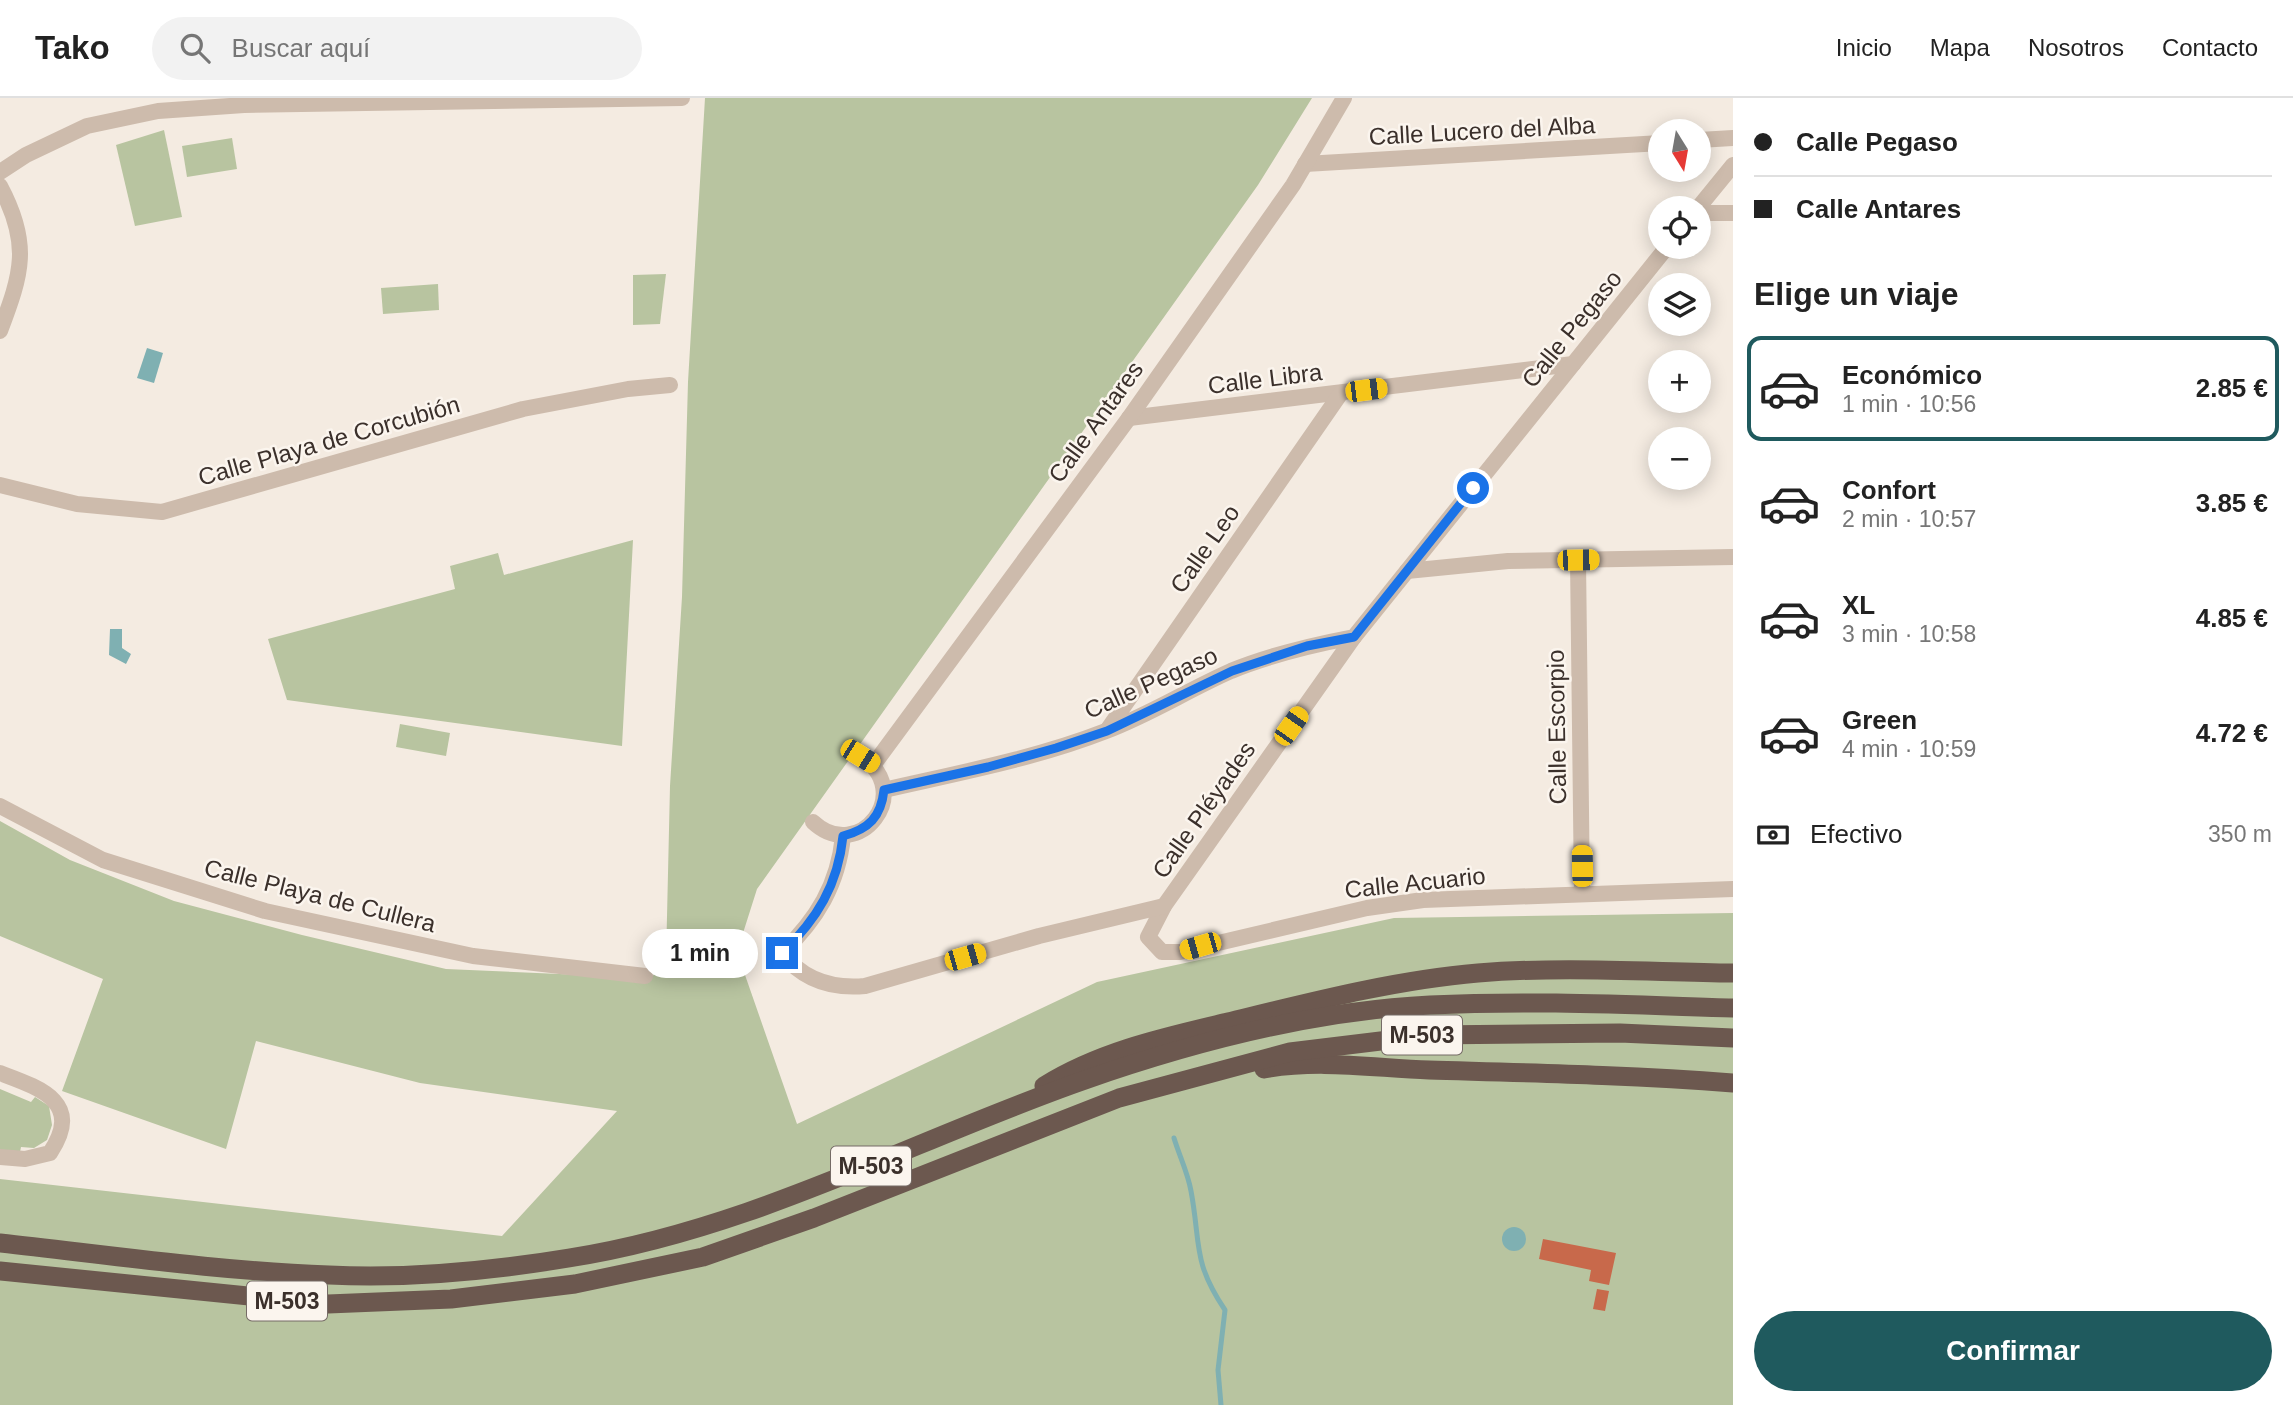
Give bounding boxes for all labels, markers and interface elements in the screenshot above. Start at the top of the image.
search box [152,17,642,80]
text: Tako [35,29,110,66]
icon: search [176,29,214,67]
text: Buscar aquí [232,33,370,63]
text: Inicio [1836,34,1892,61]
text: Mapa [1930,34,1990,61]
text: Nosotros [2028,34,2124,61]
text: Contacto [2162,34,2258,61]
street label: Calle Lucero del Alba [1368,111,1597,150]
north arrow [1648,119,1712,182]
map controls [1648,119,1711,490]
text: Calle Pegaso [1796,127,1958,157]
text: Calle Antares [1796,194,1961,224]
button: locate [1648,196,1711,259]
street label: Calle Pegaso [1516,265,1627,393]
button: layers [1648,273,1711,336]
text: Elige un viaje [1754,276,1959,312]
button: + [1648,350,1711,413]
street label: Calle Antares [1043,356,1148,487]
icon: car [1758,357,1821,420]
street label: Calle Libra [1206,358,1324,399]
text: Económico [1842,360,1982,390]
text: 2.85 € [2196,373,2268,403]
car [1344,377,1389,403]
street label: Calle Playa de Corcubión [195,390,463,491]
text: 1 min · 10:56 [1842,391,1976,417]
button: − [1648,427,1711,490]
route start [1457,472,1489,504]
icon: car [1758,472,1821,535]
text: Confort [1842,475,1936,505]
text: 3.85 € [2196,488,2268,518]
street label: Calle Leo [1164,499,1245,598]
text: 2 min · 10:57 [1842,506,1976,532]
car [1557,549,1600,571]
icon: car [1758,587,1821,650]
text: XL [1842,590,1875,620]
text: 4.85 € [2196,603,2268,633]
text: 3 min · 10:58 [1842,621,1976,647]
street label: Calle Pegaso [1080,641,1221,724]
street label: Calle Escorpio [1542,649,1571,805]
icon: car [1758,702,1821,765]
car [1271,703,1312,749]
text: Green [1842,705,1917,735]
text: 4.72 € [2196,718,2268,748]
car [837,736,884,776]
street label: Calle Pléyades [1147,736,1261,883]
text: 4 min · 10:59 [1842,736,1976,762]
icon: cash [1754,816,1792,854]
text: Efectivo [1810,819,1903,849]
text: 350 m [2208,821,2272,847]
car [1572,845,1593,887]
street label: Calle Playa de Cullera [202,854,439,937]
street label: Calle Acuario [1343,862,1487,903]
callout: 1 min [642,928,758,978]
car [1177,930,1224,962]
route end [766,937,798,969]
text: 1 min [670,940,730,966]
car [942,941,989,973]
road number: M-503 [1382,1016,1462,1054]
road number: M-503 [831,1147,911,1186]
road number: M-503 [247,1282,327,1320]
button: Confirmar [1754,1311,2272,1391]

